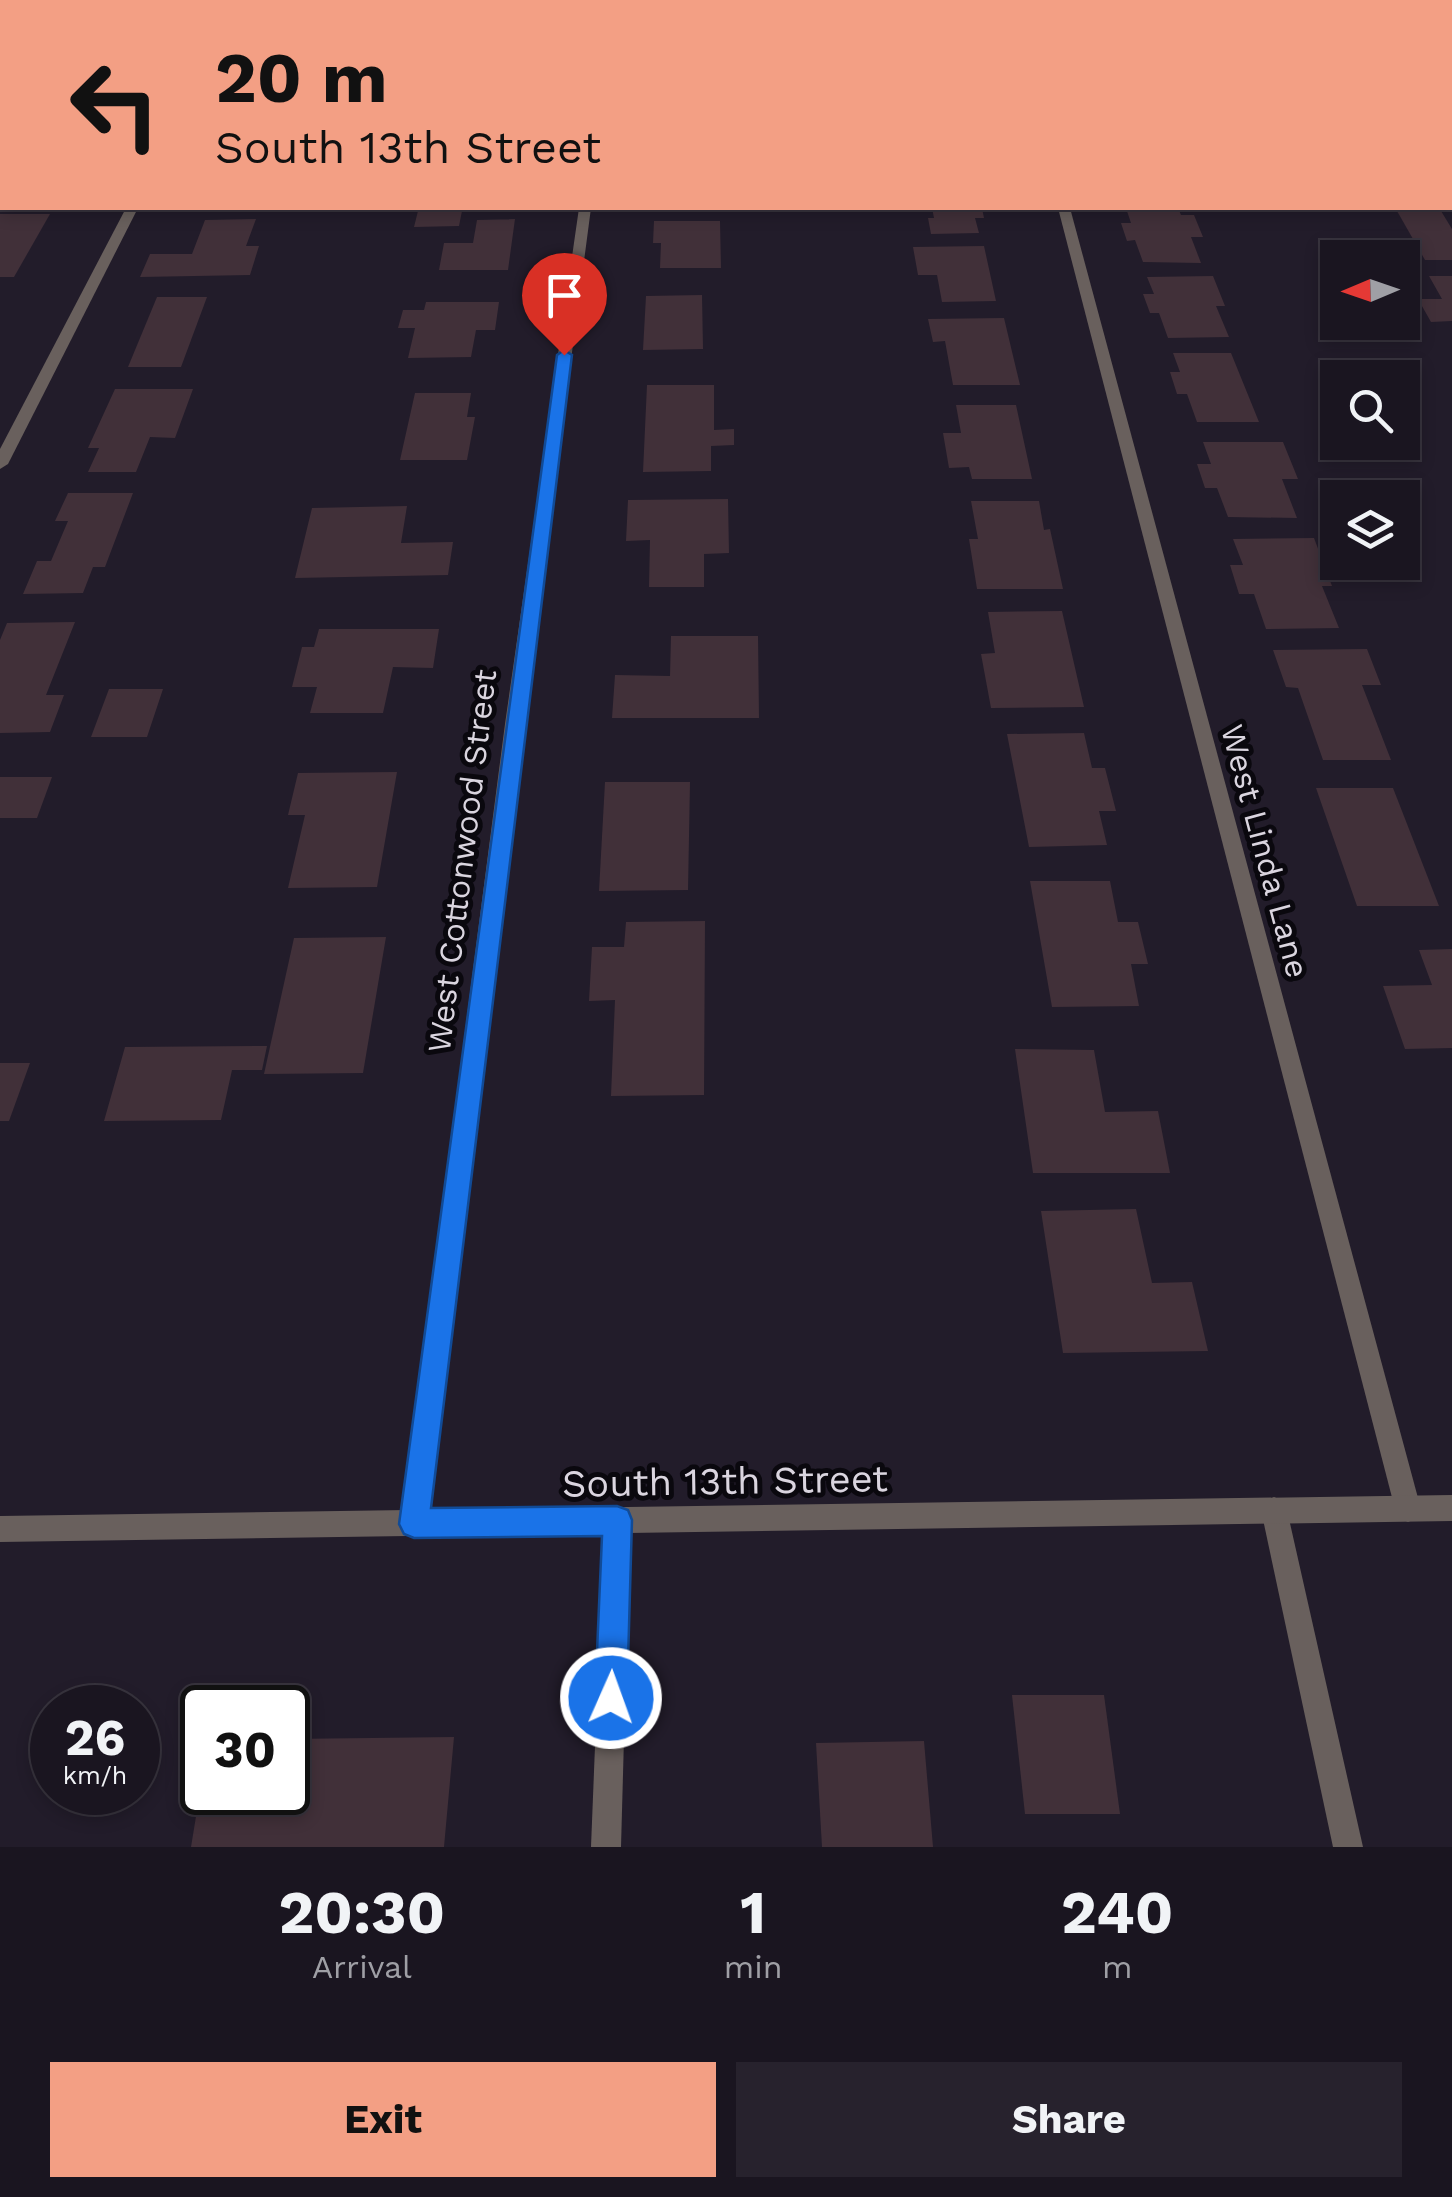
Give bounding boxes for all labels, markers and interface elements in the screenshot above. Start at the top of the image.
text: 20 m [215,37,388,119]
icon: left [50,40,180,170]
text: South 13th Street [215,121,601,174]
north arrow [1320,240,1420,340]
map controls [1320,240,1420,580]
pin [522,253,607,356]
icon: arrive [537,268,592,323]
button: search [1320,360,1420,460]
button: layers [1320,480,1420,580]
street label: West Cottonwood Street [420,667,504,1055]
street label: West Linda Lane [1213,720,1317,982]
street label: South 13th Street [562,1456,888,1506]
position arrow [559,1646,663,1750]
speed limit sign: 30 [180,1685,310,1815]
text: 26 [65,1708,125,1767]
text: km/h [63,1761,127,1790]
text: 20:30 [278,1877,445,1948]
text: 1 [740,1877,766,1948]
text: 240 [1061,1877,1173,1948]
text: Arrival [312,1948,412,1986]
text: min [724,1948,783,1986]
text: m [1102,1948,1133,1986]
button: Exit [50,2062,716,2177]
button: Share [736,2062,1402,2177]

